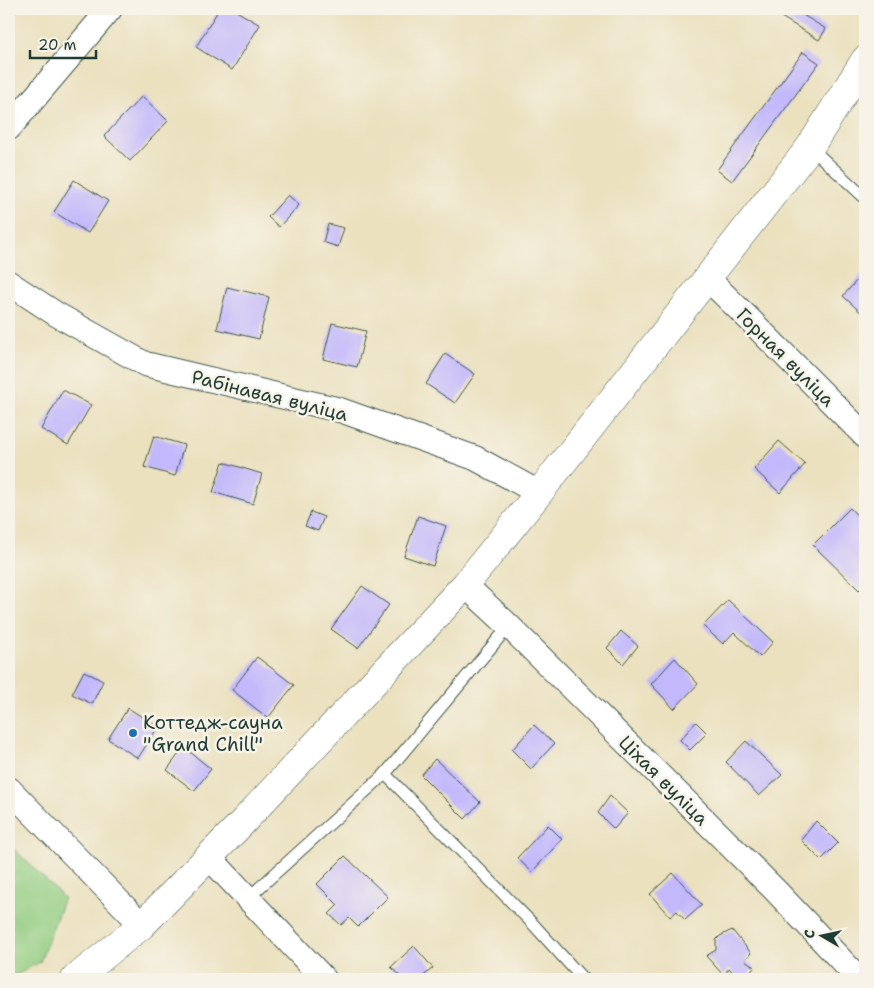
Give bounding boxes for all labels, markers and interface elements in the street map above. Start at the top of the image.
scale bar [30,28,96,60]
text: 20 m [38,35,77,55]
street label: Горная вуліца [731,303,841,412]
street label: Рабінавая вуліца [189,364,351,427]
place label: Коттедж-сауна "Grand Chill" [143,710,283,757]
marker: Коттедж-сауна "Grand Chill" [127,727,139,739]
street label: Ціхая вуліца [613,730,714,831]
north arrow [796,910,846,960]
text: С [800,928,819,940]

